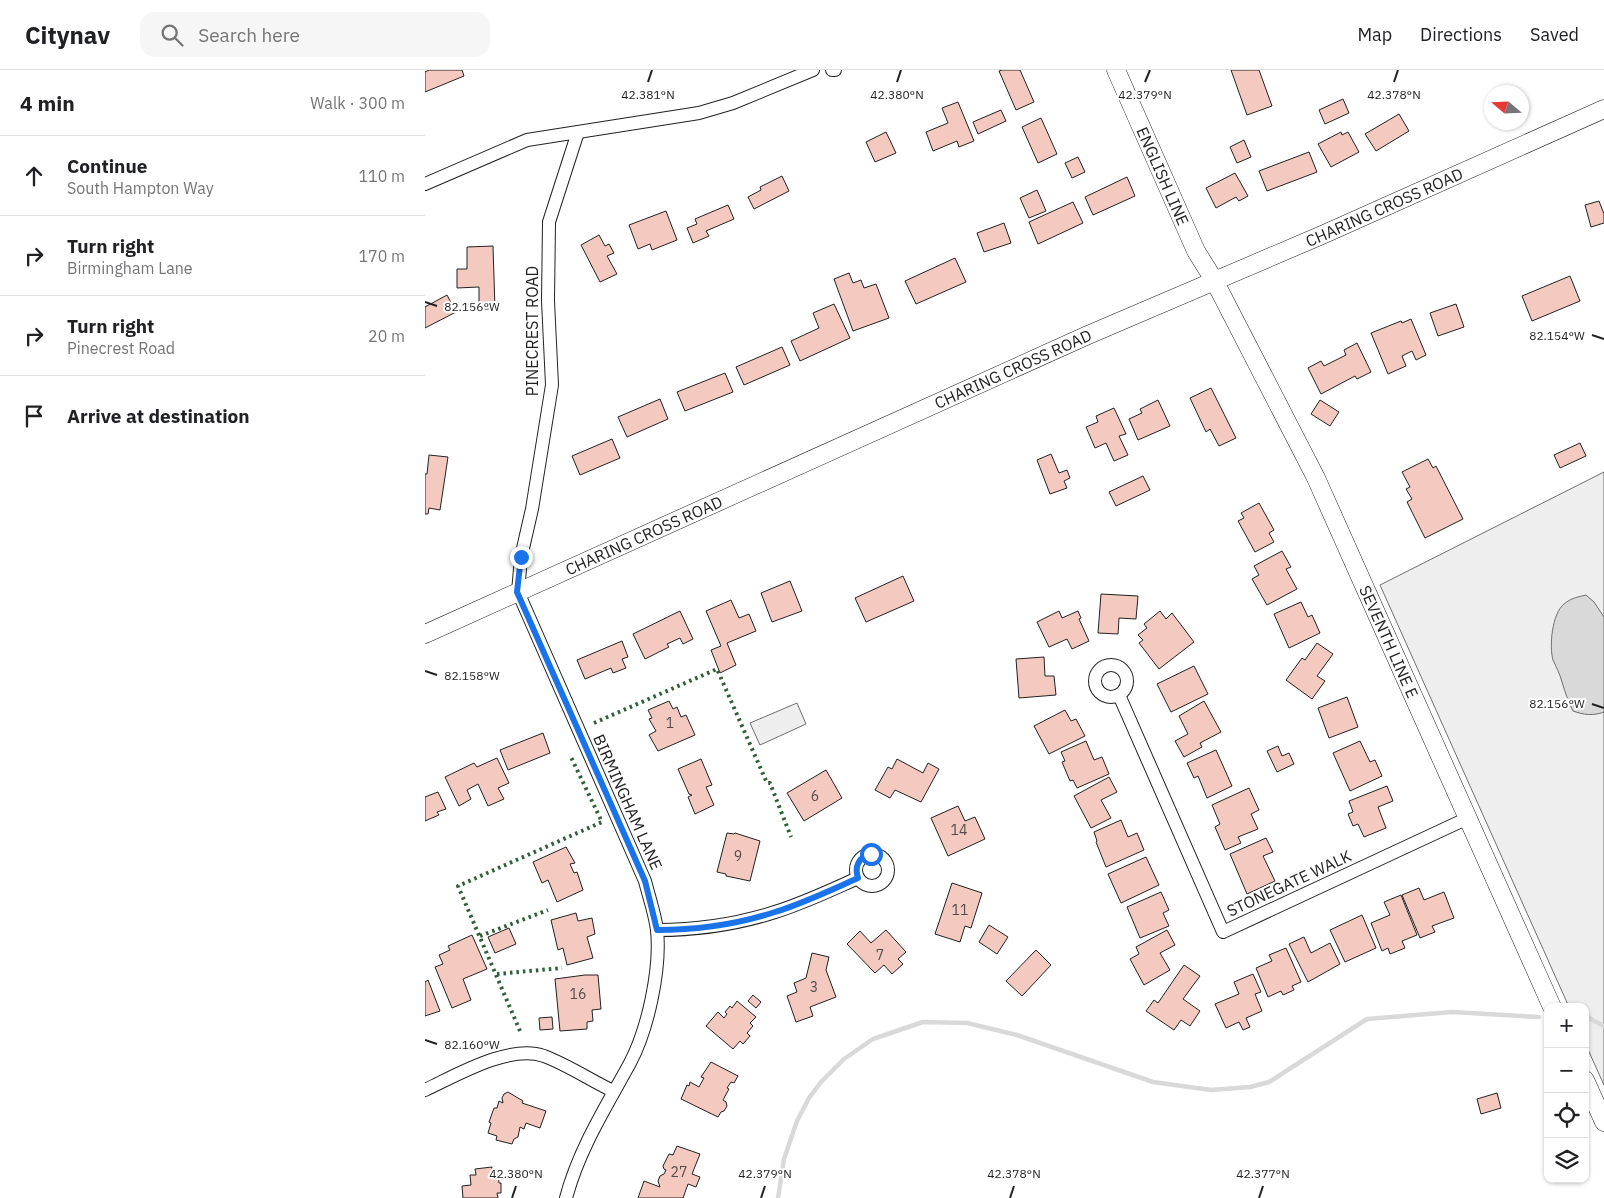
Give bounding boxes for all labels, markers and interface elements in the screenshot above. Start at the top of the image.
search box [140,12,490,57]
text: Citynav [25,19,110,51]
icon: search [158,21,186,49]
text: Search here [198,23,300,47]
text: Map [1357,23,1392,46]
text: Directions [1420,23,1502,46]
text: Saved [1530,23,1579,46]
north arrow [1484,85,1529,130]
text: 42.381°N [621,87,675,102]
text: 42.380°N [870,87,924,102]
text: 42.379°N [1118,87,1172,102]
text: 42.378°N [1367,87,1421,102]
text: 4 min [20,89,75,117]
text: Walk · 300 m [310,93,405,113]
street label: ENGLISH LINE [1132,124,1193,228]
text: Continue [67,154,147,178]
icon: ahead [20,162,48,190]
street label: CHARING CROSS ROAD [1303,163,1466,251]
text: 110 m [358,166,405,186]
text: South Hampton Way [67,178,214,198]
text: Turn right [67,234,154,258]
icon: right [20,242,48,270]
text: 170 m [358,246,405,266]
text: Birmingham Lane [67,258,193,278]
street label: PINECREST ROAD [522,266,542,396]
text: 82.156°W [444,299,500,314]
text: Turn right [67,314,154,338]
icon: right [20,322,48,350]
street label: CHARING CROSS ROAD [931,325,1095,413]
text: 20 m [368,326,405,346]
text: 82.154°W [1529,328,1585,343]
text: Pinecrest Road [67,338,175,358]
icon: arrive [20,402,48,430]
text: Arrive at destination [67,404,250,428]
street label: CHARING CROSS ROAD [562,491,725,579]
route end [510,546,533,569]
street label: SEVENTH LINE E [1355,582,1423,701]
text: 82.158°W [444,668,500,683]
text: 82.156°W [1529,696,1585,711]
house number: 1 [666,714,674,732]
street label: BIRMINGHAM LANE [589,731,667,873]
house number: 6 [811,787,819,805]
house number: 14 [951,821,967,839]
route start [860,843,883,866]
street label: STONEGATE WALK [1224,845,1354,921]
house number: 9 [734,847,742,865]
house number: 11 [952,901,968,919]
house number: 7 [876,946,884,964]
house number: 3 [810,978,818,996]
house number: 16 [570,985,586,1003]
map controls [1544,1003,1589,1183]
button: + [1544,1003,1589,1048]
text: 82.160°W [444,1037,500,1052]
button: − [1544,1048,1589,1093]
button: locate [1544,1093,1589,1138]
button: layers [1544,1138,1589,1183]
house number: 27 [671,1163,687,1181]
text: 42.380°N [489,1166,543,1181]
text: 42.379°N [738,1166,792,1181]
text: 42.378°N [987,1166,1041,1181]
text: 42.377°N [1236,1166,1290,1181]

